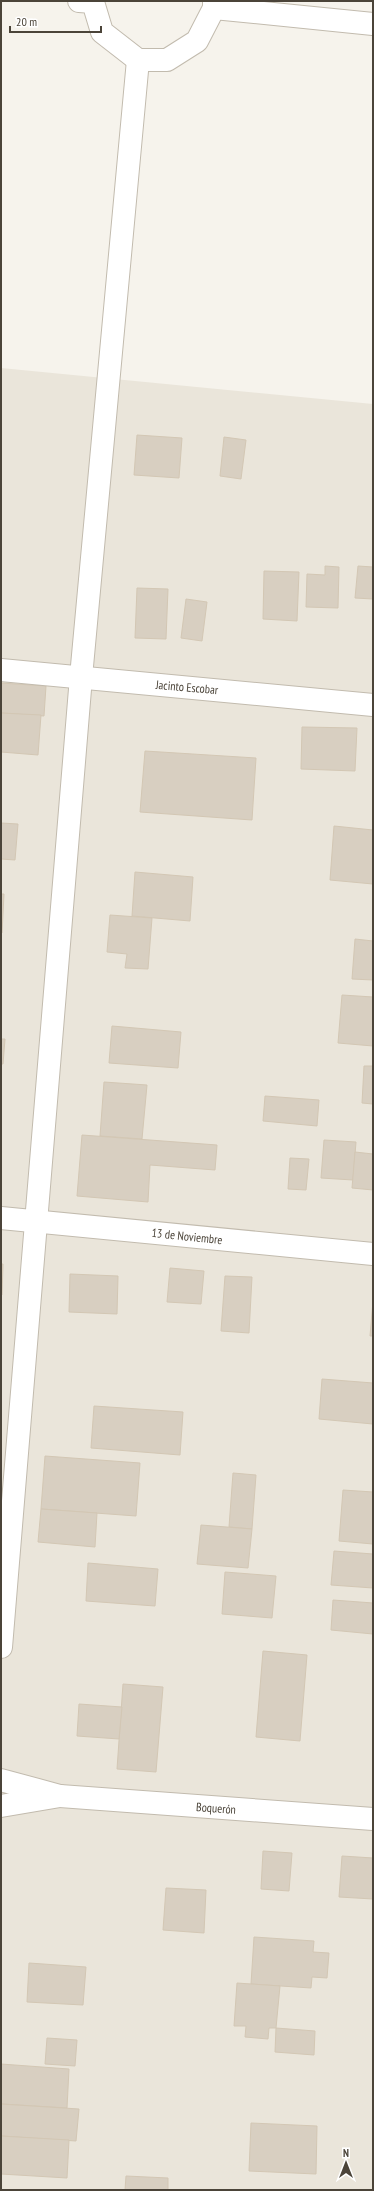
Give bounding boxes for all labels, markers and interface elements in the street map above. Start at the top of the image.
scale bar [10,8,101,34]
text: 20 m [16,14,37,29]
street label: Jacinto Escobar [154,677,219,697]
street label: 13 de Noviembre [151,1225,223,1247]
street label: Boquerón [196,1799,236,1817]
north arrow [326,2143,366,2183]
text: N [343,2146,349,2160]

